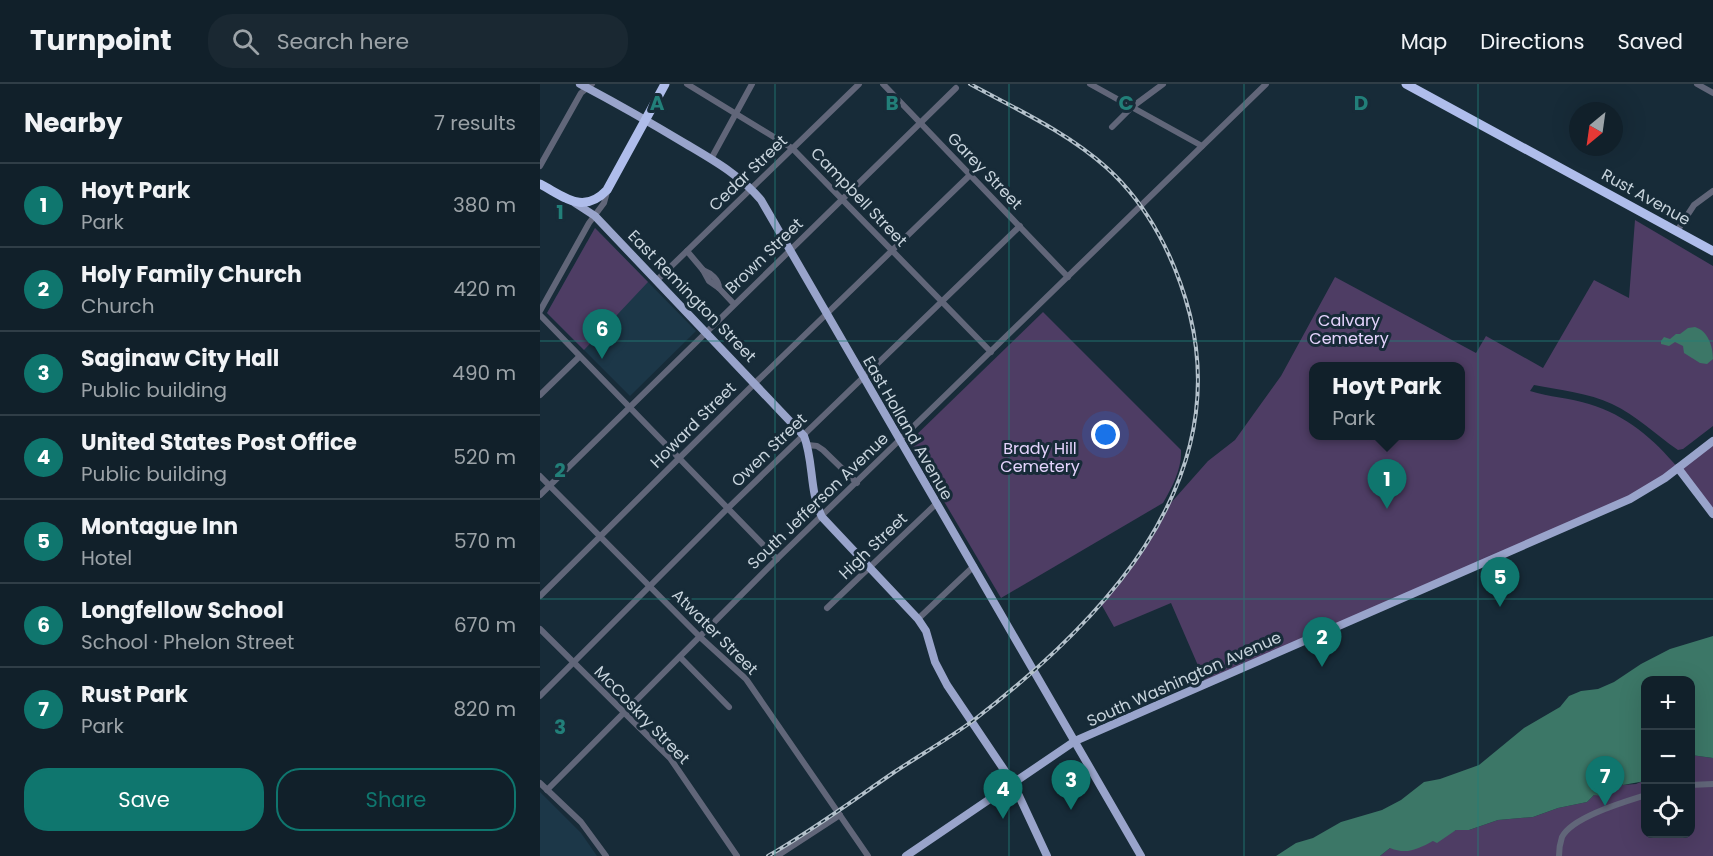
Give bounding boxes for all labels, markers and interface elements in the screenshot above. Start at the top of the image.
search box [208,14,628,68]
text: Turnpoint [30,21,172,60]
icon: search [229,25,262,58]
text: Search here [277,26,409,57]
text: Map [1401,27,1447,56]
text: Directions [1480,27,1584,56]
text: Saved [1617,27,1683,56]
text: A [650,89,665,117]
text: B [885,89,899,117]
text: C [1118,89,1134,117]
text: D [1354,89,1368,117]
north arrow [1569,102,1623,156]
text: Nearby [24,105,122,141]
text: 7 results [434,109,516,137]
street label: Garey Street [942,127,1028,215]
street label: Cedar Street [704,130,792,216]
street label: Campbell Street [806,142,913,252]
street label: Rust Avenue [1597,163,1695,231]
text: Hoyt Park [81,175,190,206]
text: 1 [40,191,47,219]
text: 380 m [453,191,516,219]
text: 1 [556,198,564,226]
text: Park [81,208,124,236]
street label: Brown Street [720,213,808,299]
street label: East Remington Street [623,225,762,367]
text: Holy Family Church [81,259,302,290]
text: 2 [38,275,49,303]
text: 420 m [453,275,516,303]
text: Church [81,292,154,320]
park label: Calvary Cemetery [1309,309,1389,350]
pin: 6 [582,310,622,359]
text: Saginaw City Hall [81,343,279,374]
street label: East Holland Avenue [857,352,959,504]
text: 3 [37,359,50,387]
text: 490 m [452,359,516,387]
popup [1309,362,1465,440]
text: Hoyt Park [1332,371,1442,402]
text: Public building [81,376,227,404]
street label: Howard Street [645,377,741,473]
text: Park [1332,404,1375,432]
street label: Owen Street [726,408,812,492]
your location [1091,420,1120,449]
text: United States Post Office [81,427,357,458]
street label: South Jefferson Avenue [742,427,894,575]
park label: Brady Hill Cemetery [1000,437,1080,478]
text: 4 [37,443,50,471]
text: 520 m [453,443,516,471]
text: 2 [554,456,566,484]
text: Public building [81,460,227,488]
pin: 1 [1368,460,1406,509]
street label: High Street [834,507,912,585]
text: Montague Inn [81,511,238,542]
text: 5 [37,527,50,555]
text: 570 m [454,527,516,555]
text: Hotel [81,544,132,572]
pin: 5 [1480,558,1520,607]
street label: Atwater Street [667,584,763,680]
text: Longfellow School [81,595,284,626]
text: 6 [37,611,50,639]
text: 670 m [454,611,516,639]
pin: 2 [1302,618,1342,667]
street label: South Washington Avenue [1083,626,1285,732]
text: School · Phelon Street [81,628,294,656]
street label: McCoskry Street [589,661,695,769]
map controls [1641,676,1695,838]
button: + [1641,676,1695,730]
text: Rust Park [81,679,188,710]
text: 7 [38,695,49,723]
text: 820 m [453,695,516,723]
text: Park [81,712,124,740]
text: 3 [554,713,566,741]
button: − [1641,730,1695,784]
pin: 7 [1586,756,1624,806]
pin: 3 [1052,760,1090,810]
button: Save [24,768,264,831]
button: Share [276,768,516,831]
pin: 4 [984,770,1022,819]
button: locate [1641,784,1695,838]

